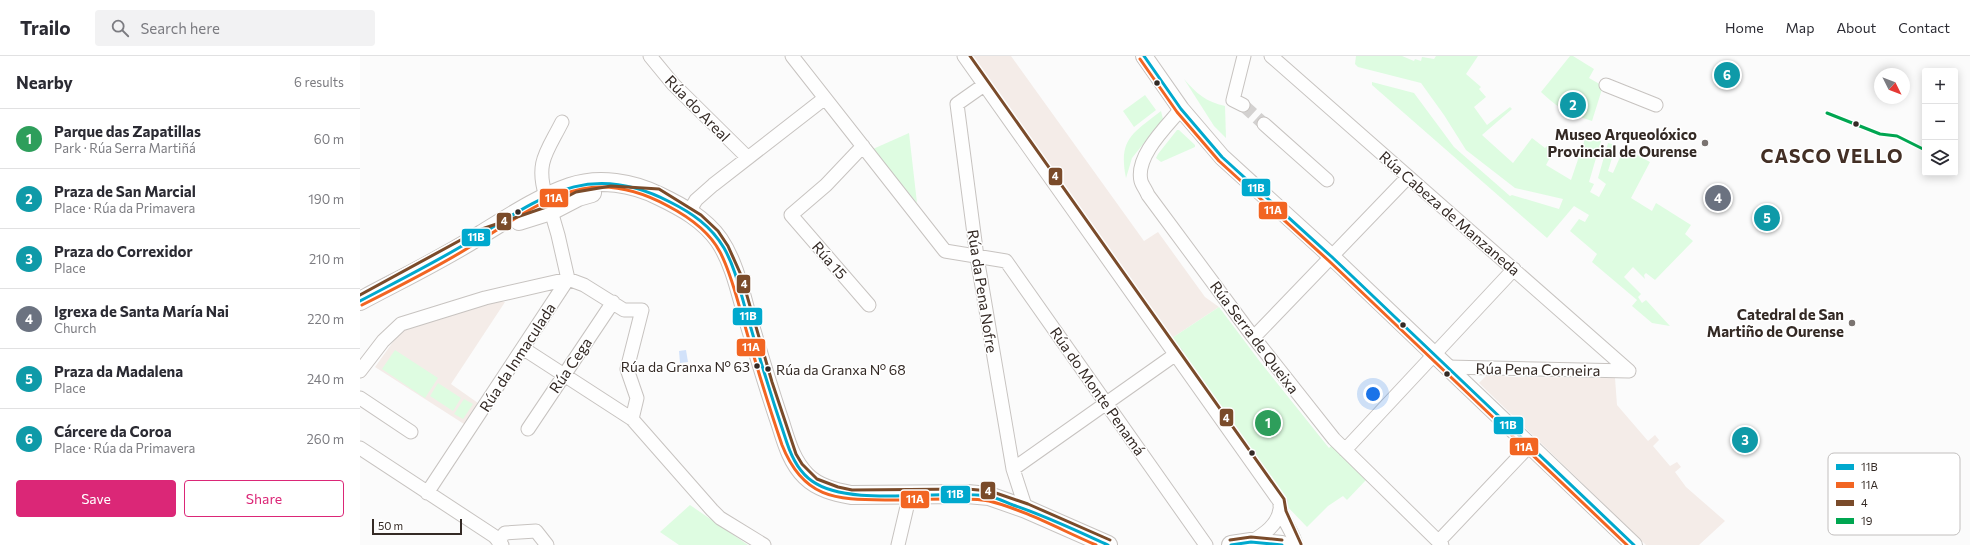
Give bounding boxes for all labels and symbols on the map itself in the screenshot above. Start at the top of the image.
pin: 6 [1714,60,1740,90]
north arrow [1874,68,1910,104]
street label: Rúa do Areal [662,71,734,145]
unlabelled marker [1152,78,1162,88]
pin: 2 [1560,90,1586,120]
unlabelled marker [1851,119,1861,129]
place label: Museo Arqueolóxico Provincial de Ourense [1548,125,1697,160]
marker: Museo Arqueolóxico Provincial de Ourense [1700,138,1710,148]
district label: CASCO VELLO [1760,144,1904,167]
street label: Rúa Cabeza de Manzaneda [1376,147,1524,279]
line badge: 4 [1048,167,1063,186]
text: 4 [1052,169,1059,182]
line badge: 11B [1241,178,1271,197]
text: 11B [1247,181,1265,194]
pin: 4 [1705,183,1731,213]
line badge: 11A [539,188,569,208]
text: 11A [545,191,563,204]
line badge: 11A [1258,201,1288,220]
text: 11A [1264,203,1282,216]
pin: 5 [1754,203,1780,233]
unlabelled marker [513,207,523,217]
line badge: 4 [496,212,512,231]
text: 4 [501,214,508,227]
line badge: 11B [461,228,491,247]
street label: Rúa da Pena Nofre [964,228,1002,354]
text: 11B [467,230,485,243]
street label: Rúa 15 [809,237,851,283]
line badge: 4 [736,274,751,294]
text: 4 [741,277,748,290]
street label: Rúa Serra de Queixa [1207,277,1303,397]
street label: Rúa da Inmaculada [475,299,559,415]
place label: Catedral de San Martiño de Ourense [1707,305,1844,340]
line badge: 11B [732,307,763,326]
text: 11B [739,309,757,322]
marker: Catedral de San Martiño de Ourense [1847,318,1857,328]
unlabelled marker [1398,320,1408,330]
street label: Rúa do Monte Penamá [1047,323,1149,459]
street label: Rúa Cega [545,334,595,396]
line badge: 11A [736,338,766,357]
text: 11A [742,340,760,353]
place label: Rúa da Granxa Nº 63 [621,358,750,375]
street label: Rúa Pena Corneira [1475,359,1601,379]
marker: Rúa da Granxa Nº 63 [752,361,762,371]
place label: Rúa da Granxa Nº 68 [776,361,906,378]
marker: Rúa da Granxa Nº 68 [763,364,773,374]
unlabelled marker [1442,369,1452,379]
your location [1363,384,1383,404]
line badge: 4 [1219,408,1234,427]
pin: 1 [1255,408,1281,438]
text: 4 [1223,411,1230,424]
line badge: 11B [1493,416,1524,435]
text: 11B [1499,418,1517,431]
pin: 3 [1732,425,1758,455]
line badge: 11A [1509,437,1539,456]
text: 11A [1515,440,1533,453]
unlabelled marker [1247,448,1257,458]
legend [1828,453,1960,535]
text: 11B [1861,460,1878,473]
text: 11A [1861,478,1878,491]
line badge: 4 [980,481,996,500]
text: 4 [985,484,992,497]
line badge: 11B [940,485,971,504]
text: 11B [946,487,964,500]
line badge: 11A [900,490,930,509]
text: 11A [906,492,924,505]
text: 4 [1861,496,1868,509]
text: 19 [1861,514,1873,527]
scale bar [372,517,462,536]

